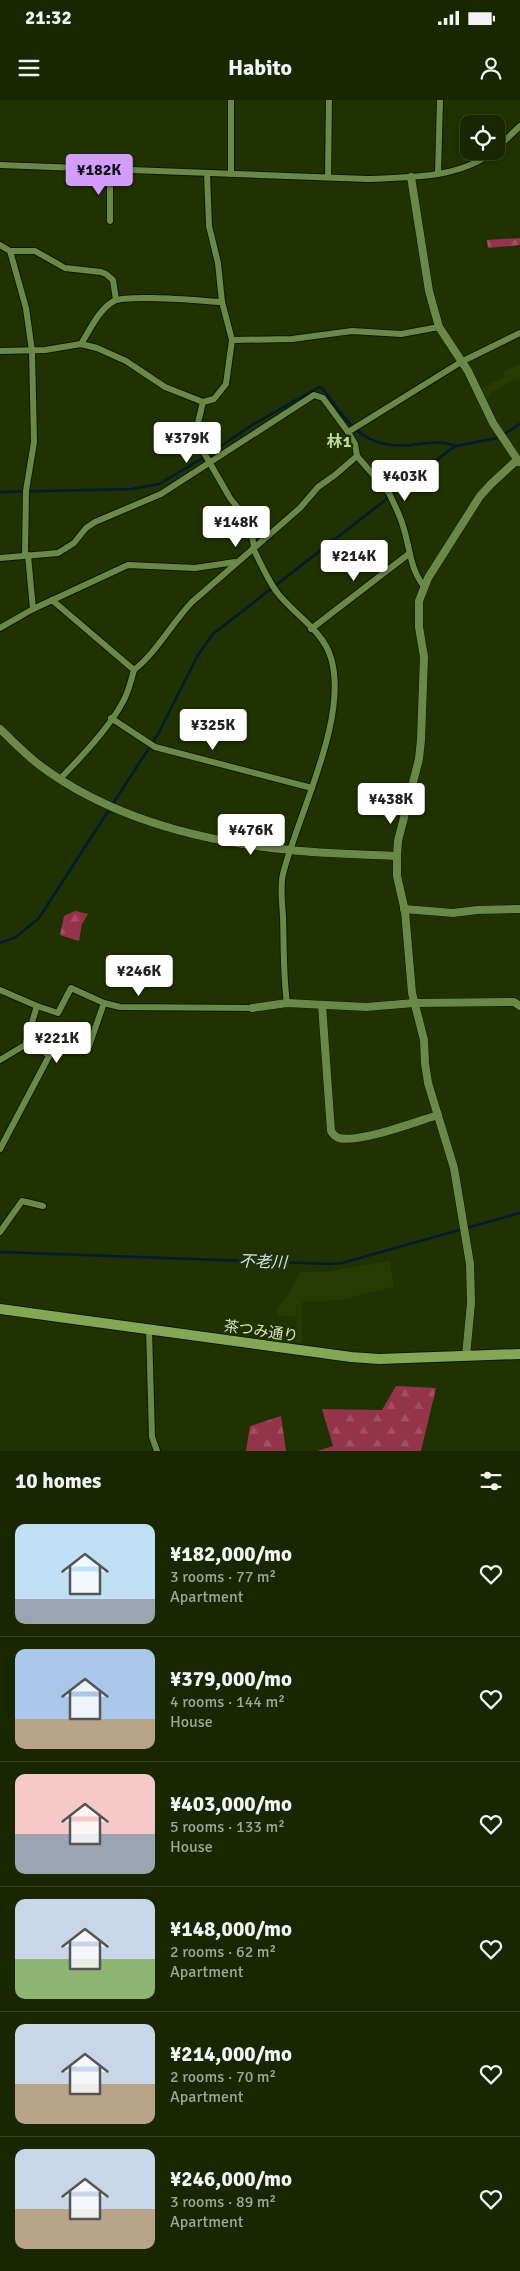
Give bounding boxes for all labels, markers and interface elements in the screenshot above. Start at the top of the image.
text: 21:32 [25,6,72,30]
icon: menu [15,54,43,82]
text: Habito [228,54,292,81]
icon: person [477,54,505,82]
map controls [460,115,505,160]
button: locate [460,115,505,160]
pin: ¥182K [64,154,134,196]
text: ¥182K [77,160,121,180]
pin: ¥379K [152,422,222,464]
text: ¥379K [165,428,209,448]
district label: 林1 [327,432,352,452]
pin: ¥403K [370,460,440,502]
text: ¥403K [383,466,427,486]
pin: ¥148K [201,506,271,548]
text: ¥148K [214,512,258,532]
pin: ¥214K [319,540,389,582]
text: ¥214K [332,546,376,566]
pin: ¥325K [178,708,248,751]
text: ¥325K [191,715,235,735]
pin: ¥438K [356,782,426,825]
text: ¥438K [369,789,413,809]
pin: ¥476K [216,814,286,856]
text: ¥476K [229,820,273,840]
pin: ¥246K [104,954,174,997]
text: ¥246K [117,961,161,981]
pin: ¥221K [22,1022,92,1064]
text: ¥221K [35,1028,79,1048]
water label: 不老川 [239,1251,289,1273]
street label: 茶つみ通り [223,1317,299,1345]
icon: filters [477,1467,505,1495]
text: 10 homes [15,1468,101,1494]
text: ¥182,000/mo [170,1541,292,1567]
icon: home [55,1544,115,1604]
icon: heart [477,1560,505,1588]
text: 3 rooms · 77 m² [170,1567,276,1587]
text: Apartment [170,1587,243,1607]
text: ¥379,000/mo [170,1666,292,1692]
icon: home [55,1669,115,1729]
icon: heart [477,1685,505,1713]
text: 4 rooms · 144 m² [170,1692,285,1712]
text: House [170,1712,213,1732]
text: ¥403,000/mo [170,1791,292,1817]
icon: home [55,1794,115,1854]
icon: heart [477,1810,505,1838]
text: 5 rooms · 133 m² [170,1817,285,1837]
text: House [170,1837,213,1857]
text: ¥148,000/mo [170,1916,292,1942]
icon: home [55,1919,115,1979]
icon: heart [477,1935,505,1963]
text: 2 rooms · 62 m² [170,1942,276,1962]
text: Apartment [170,1962,243,1982]
text: ¥214,000/mo [170,2041,292,2067]
icon: home [55,2044,115,2104]
icon: heart [477,2060,505,2088]
text: 2 rooms · 70 m² [170,2067,276,2087]
text: Apartment [170,2087,243,2107]
text: ¥246,000/mo [170,2166,292,2192]
icon: home [55,2169,115,2229]
icon: heart [477,2185,505,2213]
text: 3 rooms · 89 m² [170,2192,276,2212]
text: Apartment [170,2212,243,2232]

